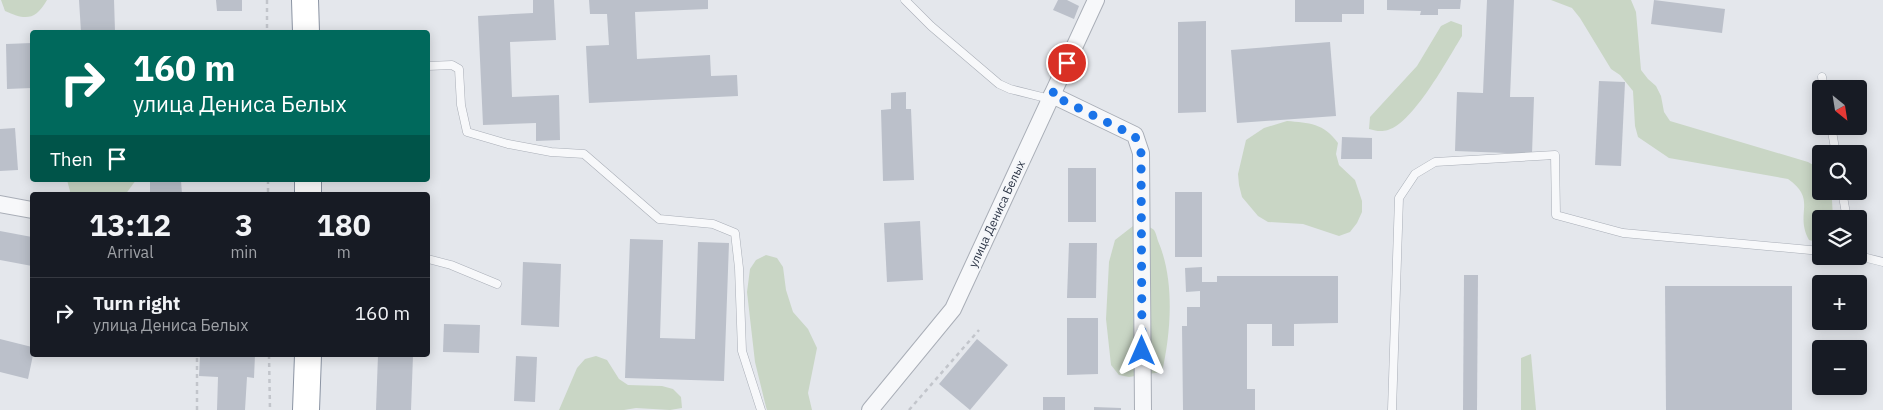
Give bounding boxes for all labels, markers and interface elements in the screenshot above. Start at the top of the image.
pin [1046,42,1088,84]
text: 160 m [133,45,236,91]
icon: arrive [1053,49,1081,77]
icon: right [50,50,115,115]
north arrow [1812,80,1868,135]
map controls [1812,80,1867,395]
text: улица Дениса Белых [133,89,347,118]
icon: arrive [103,145,131,173]
button: search [1812,145,1867,200]
text: Then [50,147,93,171]
street label: улица Дениса Белых [965,158,1028,270]
text: 13:12 [89,205,171,244]
text: 3 [235,205,253,244]
text: 180 [317,205,371,244]
button: layers [1812,210,1867,265]
text: Arrival [107,242,154,262]
text: min [230,242,257,262]
text: m [337,242,351,262]
button: + [1812,275,1867,330]
text: Turn right [93,291,180,315]
icon: right [50,299,78,327]
text: 160 m [355,301,410,325]
text: улица Дениса Белых [93,315,248,335]
position arrow [1115,324,1167,376]
button: − [1812,340,1867,395]

